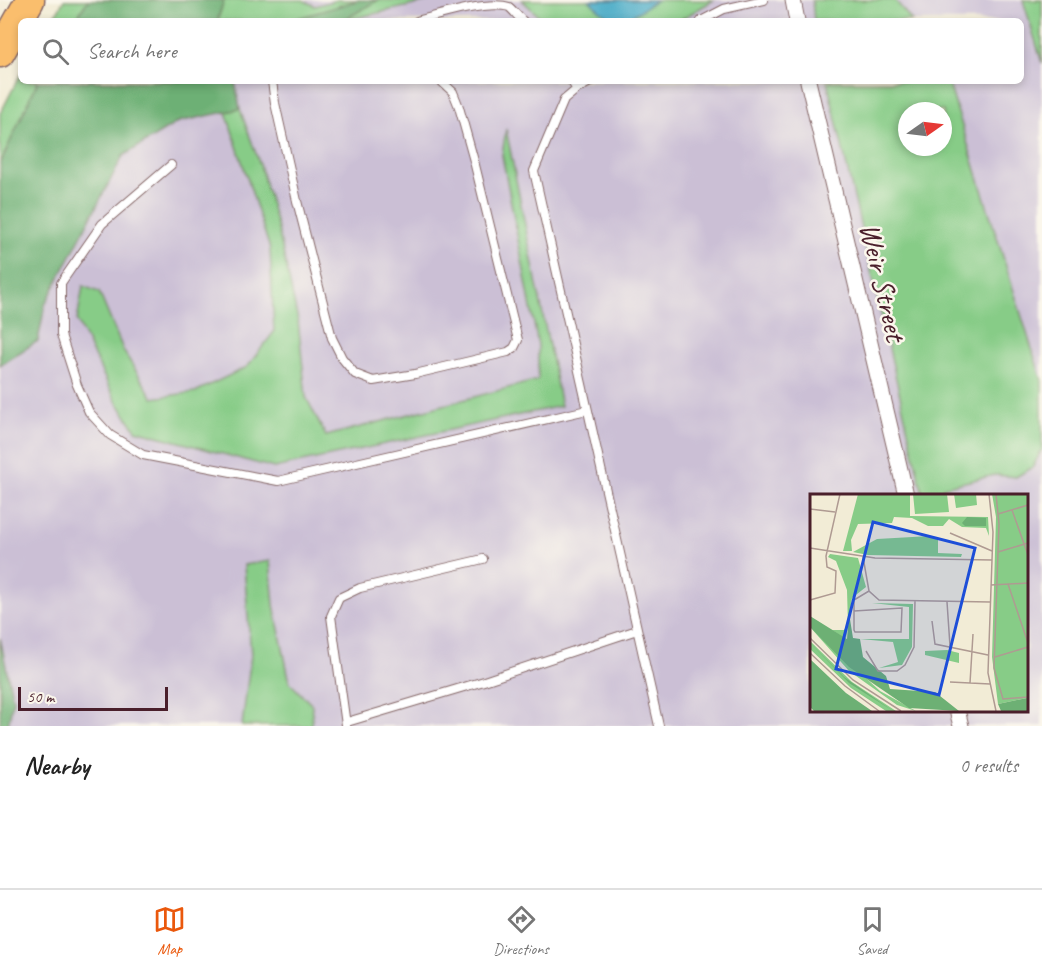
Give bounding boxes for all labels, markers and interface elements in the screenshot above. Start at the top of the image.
search box [18,18,1024,84]
icon: search [39,35,72,68]
text: Search here [87,37,177,65]
north arrow [898,102,952,156]
street label: Weir Street [851,219,916,348]
inset map [810,494,1027,711]
scale bar [18,684,168,712]
text: 50 m [27,687,54,707]
text: Nearby [24,749,89,782]
text: 0 results [959,753,1018,778]
tab: Map [153,903,186,959]
tab: Directions [493,903,549,959]
tab: Saved [856,903,889,959]

